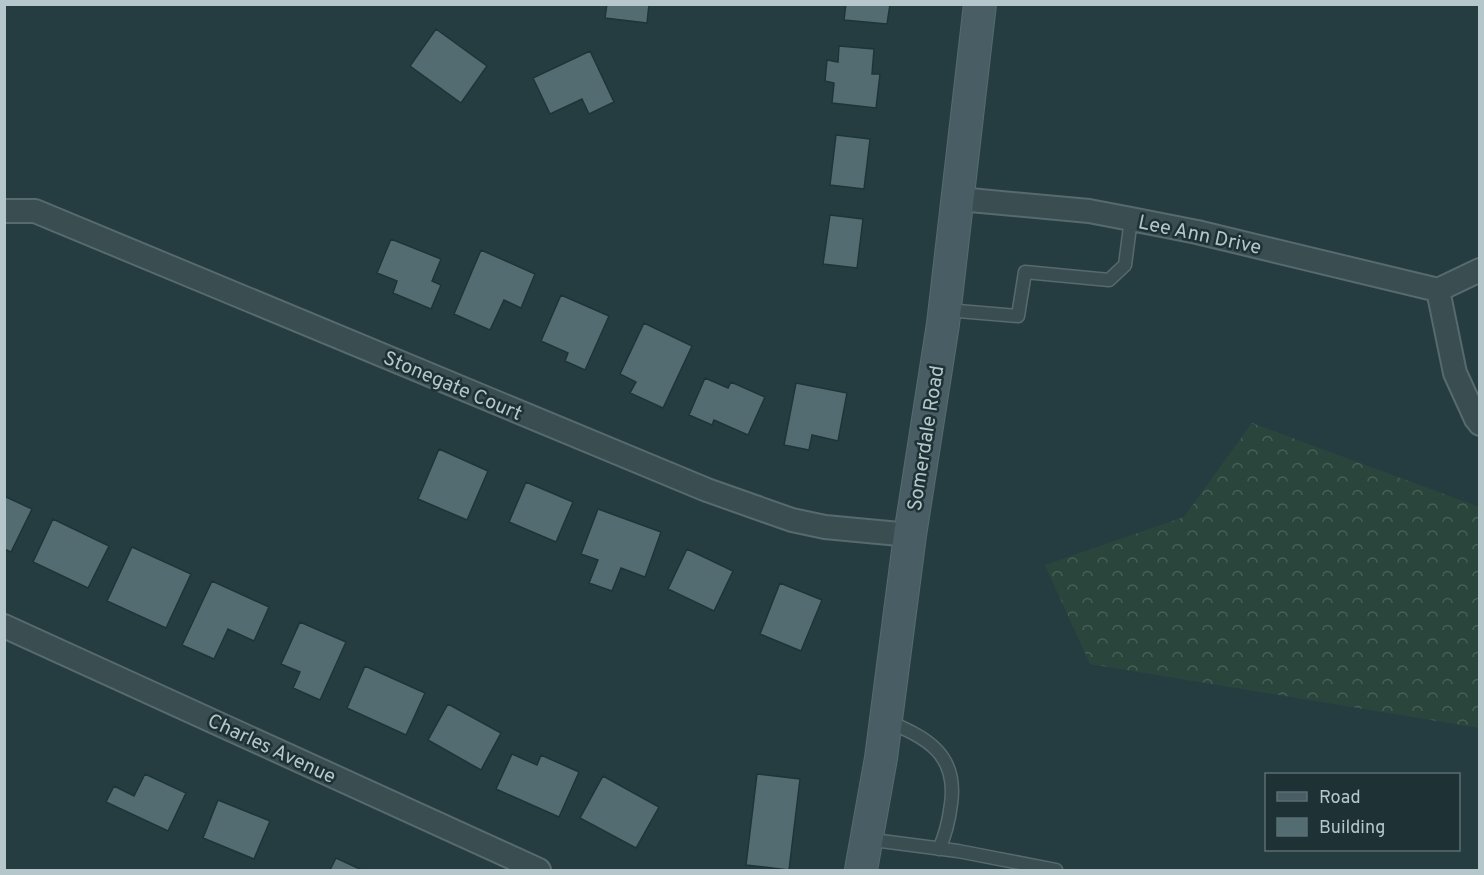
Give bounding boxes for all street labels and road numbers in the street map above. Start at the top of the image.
street label: Lee Ann Drive [1136,210,1264,262]
street label: Stonegate Court [379,346,526,428]
street label: Somerdale Road [903,364,951,513]
street label: Charles Avenue [203,709,340,791]

